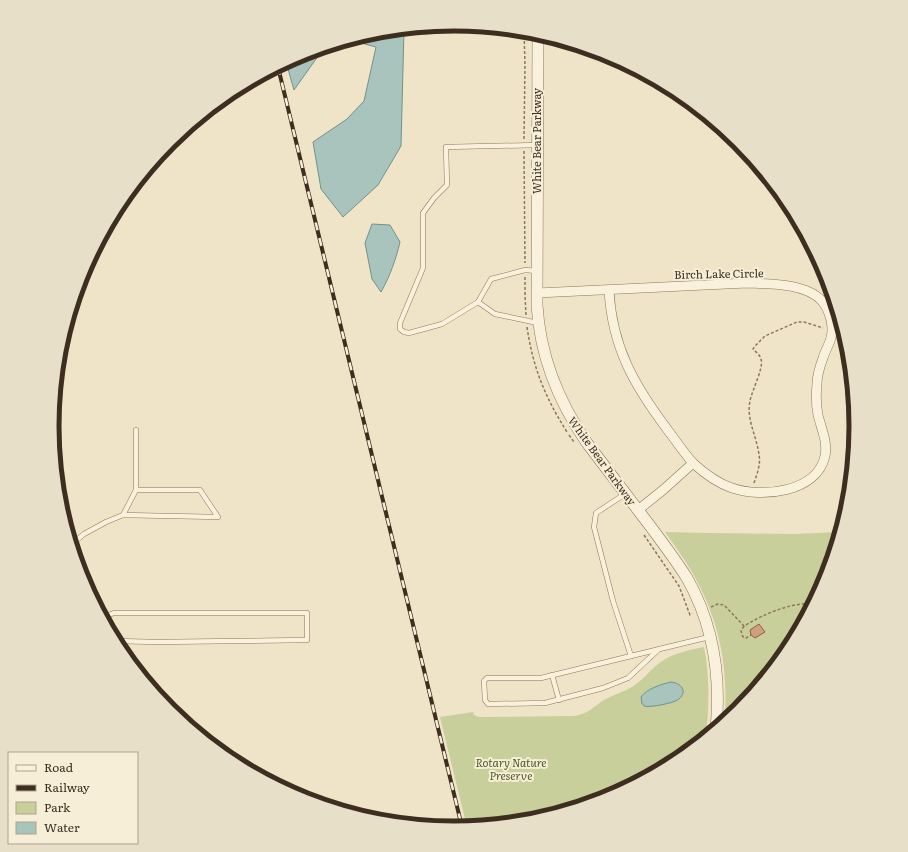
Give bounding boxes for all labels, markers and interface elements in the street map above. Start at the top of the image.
street label: White Bear Parkway [528,87,544,194]
street label: Birch Lake Circle [674,264,764,282]
street label: White Bear Parkway [565,413,641,509]
legend [8,752,138,844]
park label: Rotary Nature Preserve [475,754,547,783]
text: Road [44,758,74,776]
text: Railway [44,778,90,796]
text: Park [44,798,71,816]
text: Water [44,818,80,836]

